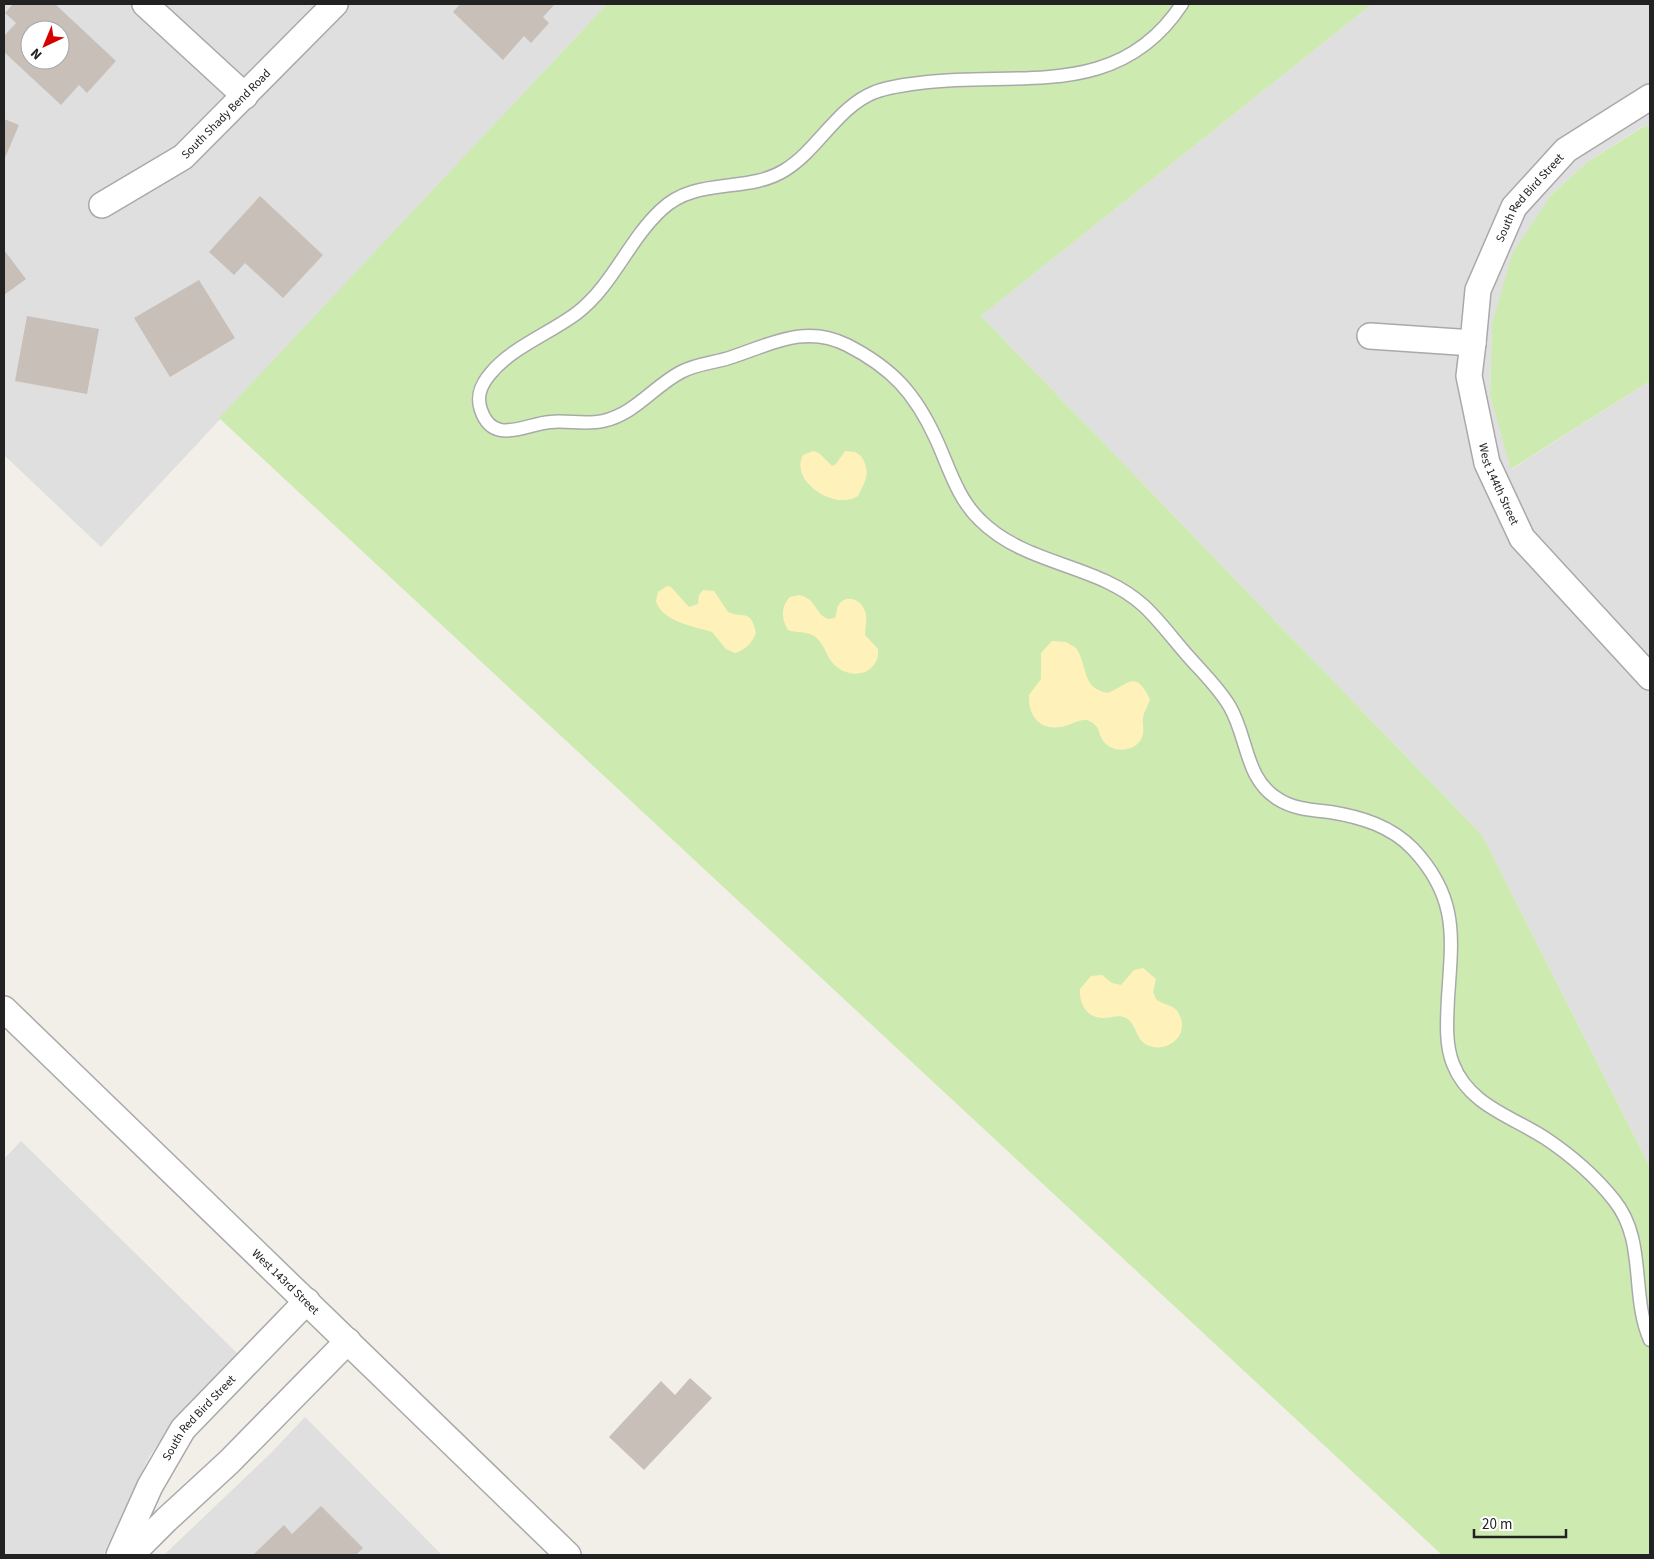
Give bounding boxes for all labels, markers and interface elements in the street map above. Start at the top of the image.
north arrow [20,20,70,70]
text: N [26,43,47,64]
street label: South Shady Bend Road [178,65,275,163]
street label: South Red Bird Street [1492,150,1568,245]
street label: West 144th Street [1474,442,1523,528]
street label: West 143rd Street [248,1245,323,1319]
street label: South Red Bird Street [158,1372,240,1464]
scale bar [1474,1506,1566,1538]
text: 20 m [1482,1514,1512,1535]

